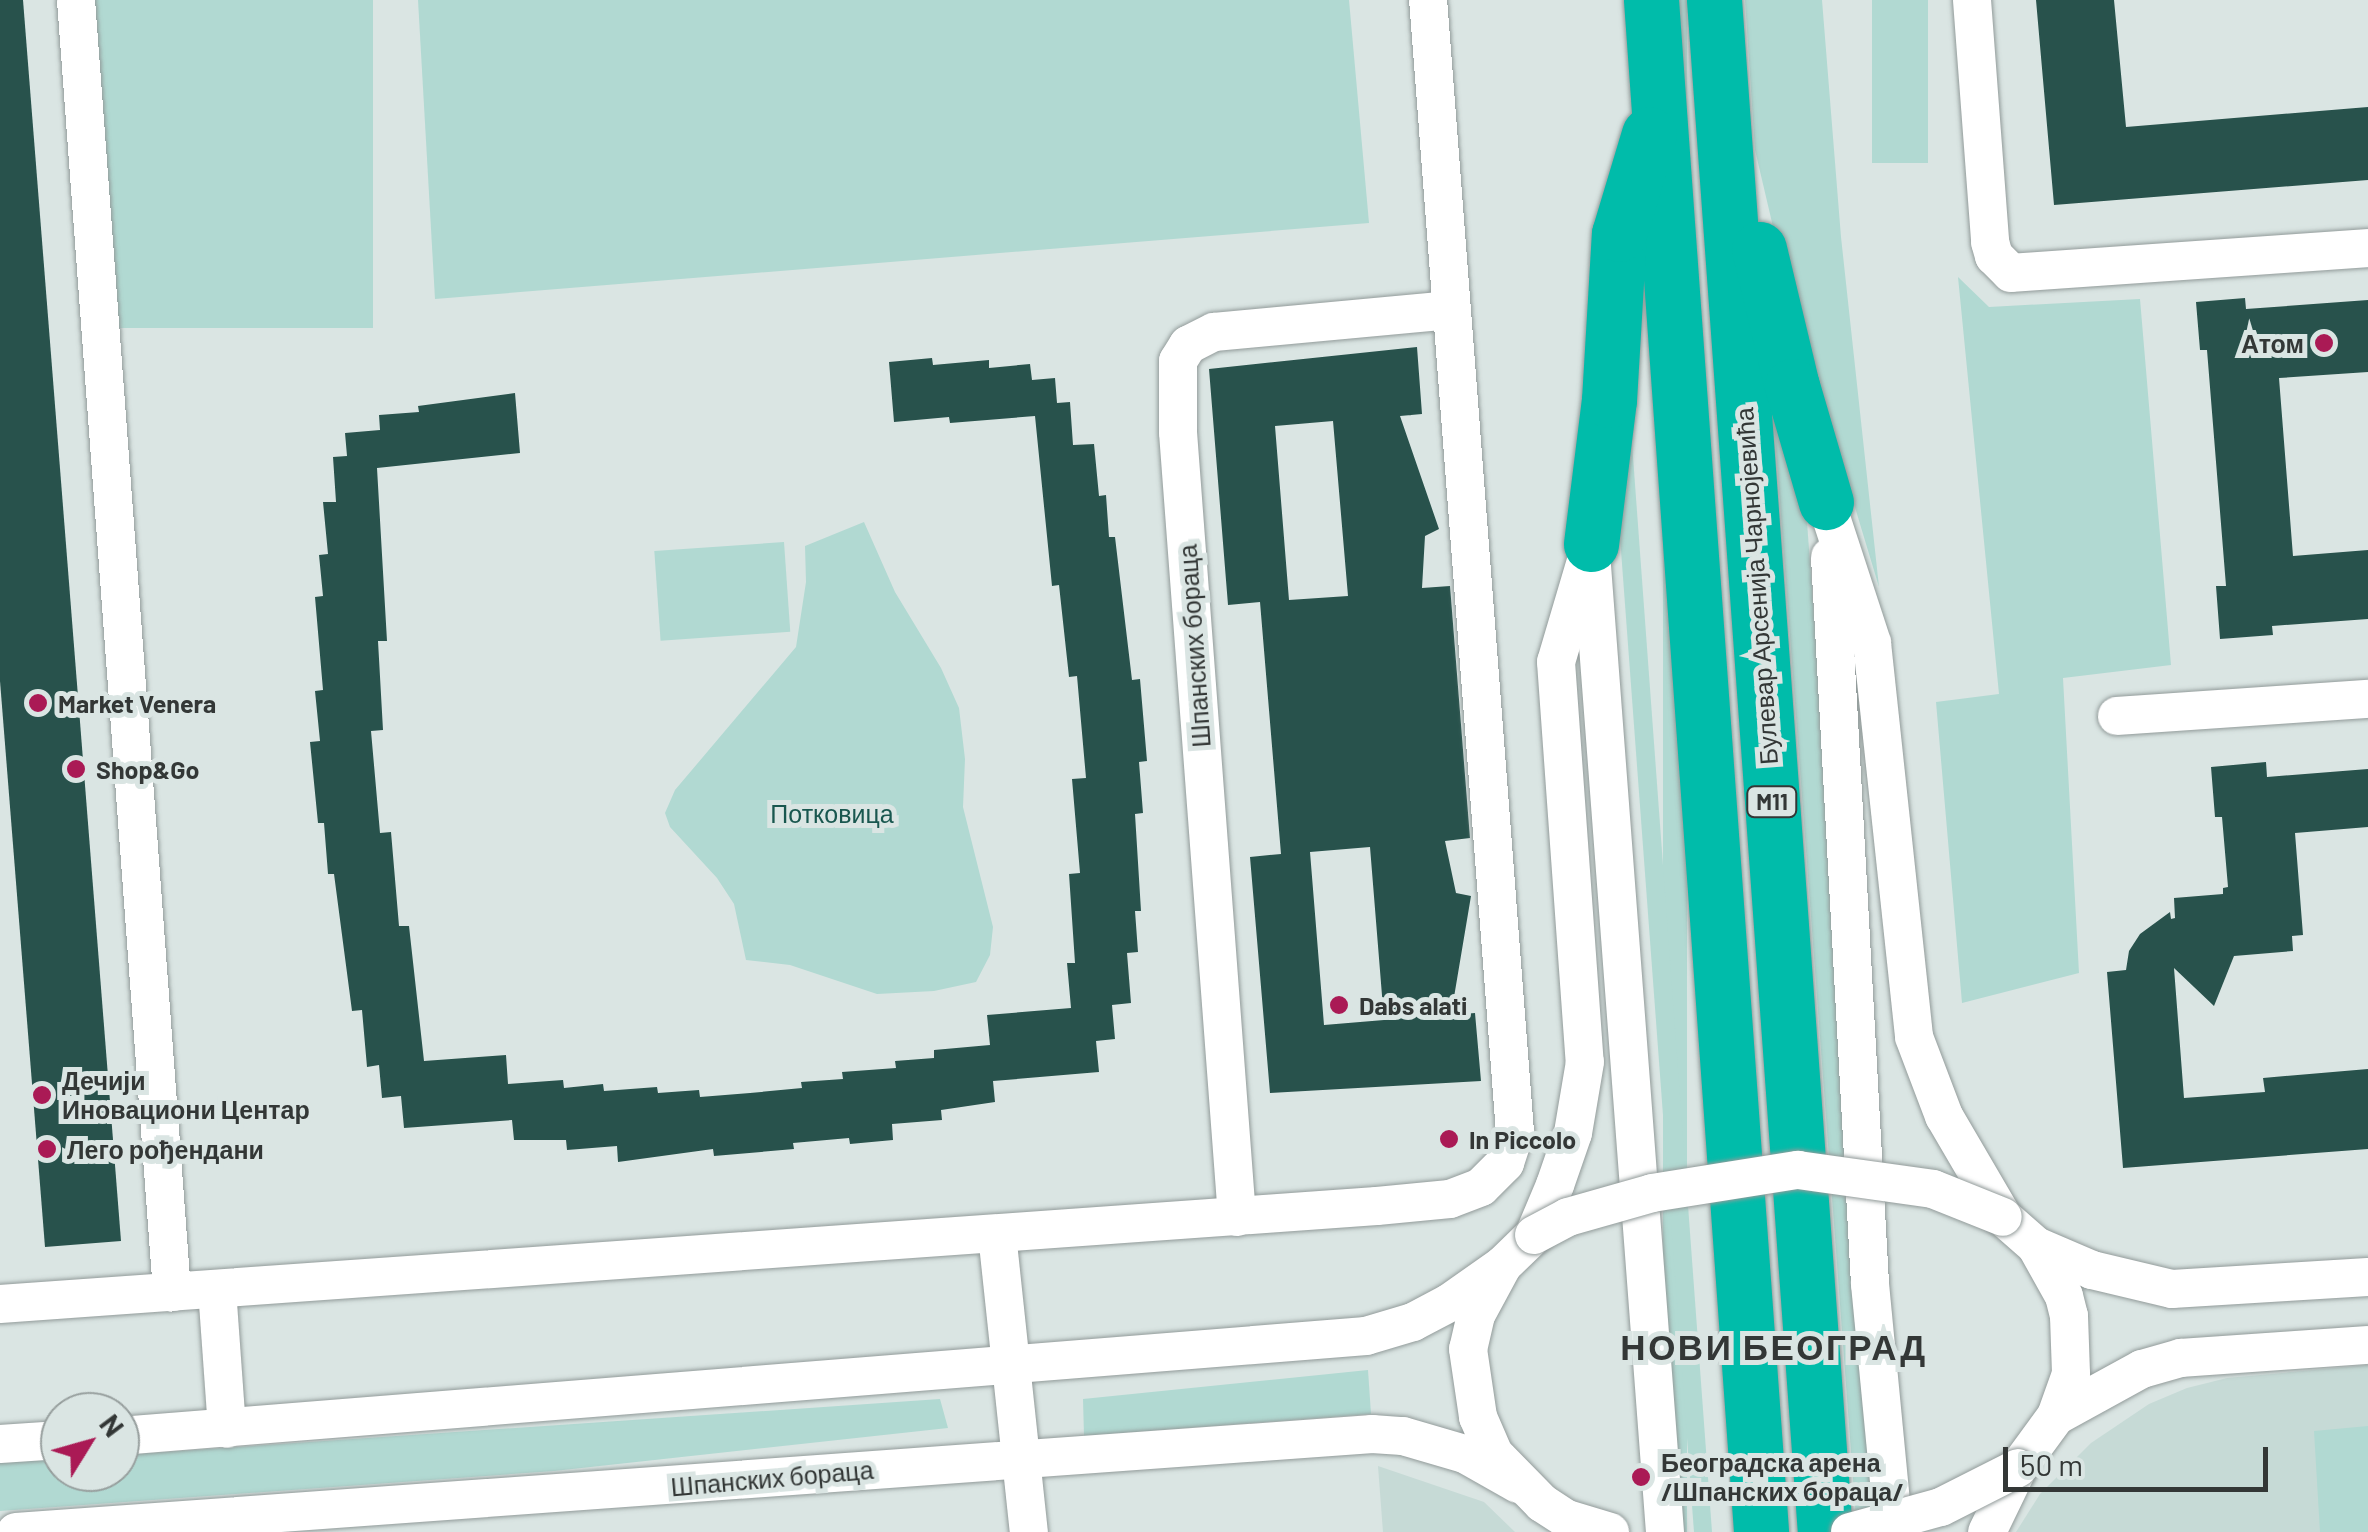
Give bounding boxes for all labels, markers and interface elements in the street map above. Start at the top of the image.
place label: Атом [2241,328,2304,358]
marker: Атом [2313,332,2335,354]
street label: Булевар Арсенија Чарнојевића [1729,406,1783,766]
street label: Шпанских бораца [1172,544,1216,748]
place label: Market Venera [58,688,216,718]
marker: Market Venera [27,692,49,714]
place label: Shop&Go [96,754,199,784]
marker: Shop&Go [65,758,87,780]
road number: M11 [1744,785,1800,819]
park label: Потковица [770,798,894,828]
place label: Dabs alati [1359,990,1467,1020]
marker: Dabs alati [1328,994,1350,1016]
place label: Дечији Иновациони Центар [62,1066,310,1125]
marker: Дечији Иновациони Центар [31,1084,53,1106]
place label: In Piccolo [1469,1124,1576,1154]
marker: In Piccolo [1438,1128,1460,1150]
place label: Лего рођендани [67,1134,264,1164]
marker: Лего рођендани [36,1138,58,1160]
district label: НОВИ БЕОГРАД [1620,1325,1928,1367]
north arrow [40,1392,140,1492]
text: N [93,1407,132,1443]
scale bar [2008,1427,2273,1489]
text: 50 m [2020,1446,2083,1482]
place label: Београдска арена /Шпанских бораца/ [1661,1448,1904,1507]
street label: Шпанских бораца [669,1454,875,1502]
marker: Београдска арена /Шпанских бораца/ [1630,1466,1652,1488]

